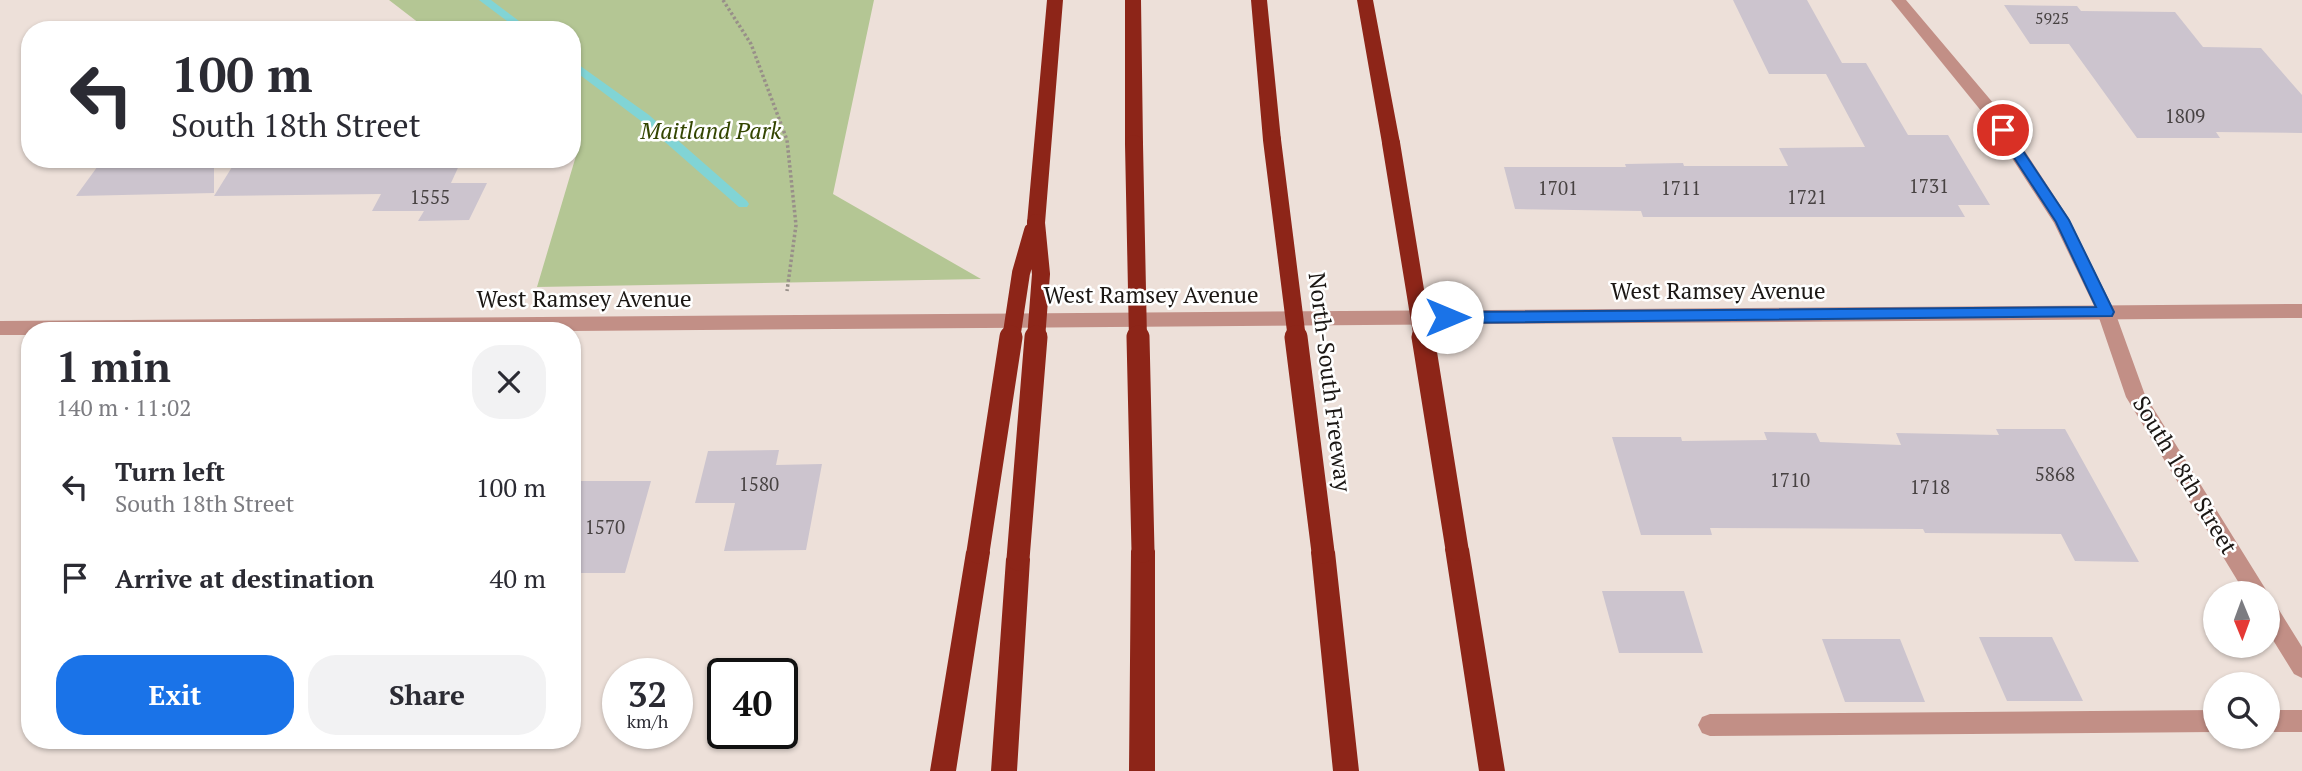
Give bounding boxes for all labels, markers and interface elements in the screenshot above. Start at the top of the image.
house number: 5925 [2035,7,2069,29]
text: 100 m [171,41,313,106]
icon: left [56,49,147,140]
pin [1973,100,2033,160]
house number: 1809 [2165,103,2205,128]
text: South 18th Street [171,104,421,146]
icon: arrive [1984,111,2022,149]
park label: Maitland Park [640,115,782,146]
house number: 1731 [1909,173,1949,198]
house number: 1701 [1538,175,1578,200]
house number: 1711 [1661,175,1701,200]
house number: 1555 [410,184,450,209]
house number: 1721 [1787,184,1827,209]
street label: North-South Freeway [1302,271,1359,494]
street label: West Ramsey Avenue [1611,275,1825,306]
street label: West Ramsey Avenue [1044,279,1258,310]
position arrow [1410,280,1484,354]
street label: West Ramsey Avenue [477,283,691,314]
text: 1 min [56,338,171,394]
button: close [472,345,546,419]
street label: South 18th Street [2126,390,2245,560]
text: 140 m · 11:02 [56,392,191,423]
text: Turn left [115,454,225,488]
house number: 5868 [2035,461,2075,486]
house number: 1710 [1770,467,1810,492]
icon: left [56,468,94,506]
text: 100 m [476,470,546,504]
house number: 1580 [739,471,779,496]
house number: 1718 [1910,474,1950,499]
text: South 18th Street [115,488,294,519]
house number: 1570 [585,514,625,539]
icon: arrive [56,559,94,597]
text: Arrive at destination [115,561,374,595]
text: 40 m [490,561,546,595]
north arrow [2203,581,2280,658]
map controls [2203,581,2280,749]
button: Exit [56,655,294,735]
button: Share [308,655,546,735]
speed limit sign: 40 [707,658,798,749]
text: 32 [628,671,667,717]
button: search [2203,672,2280,749]
text: km/h [627,709,668,733]

